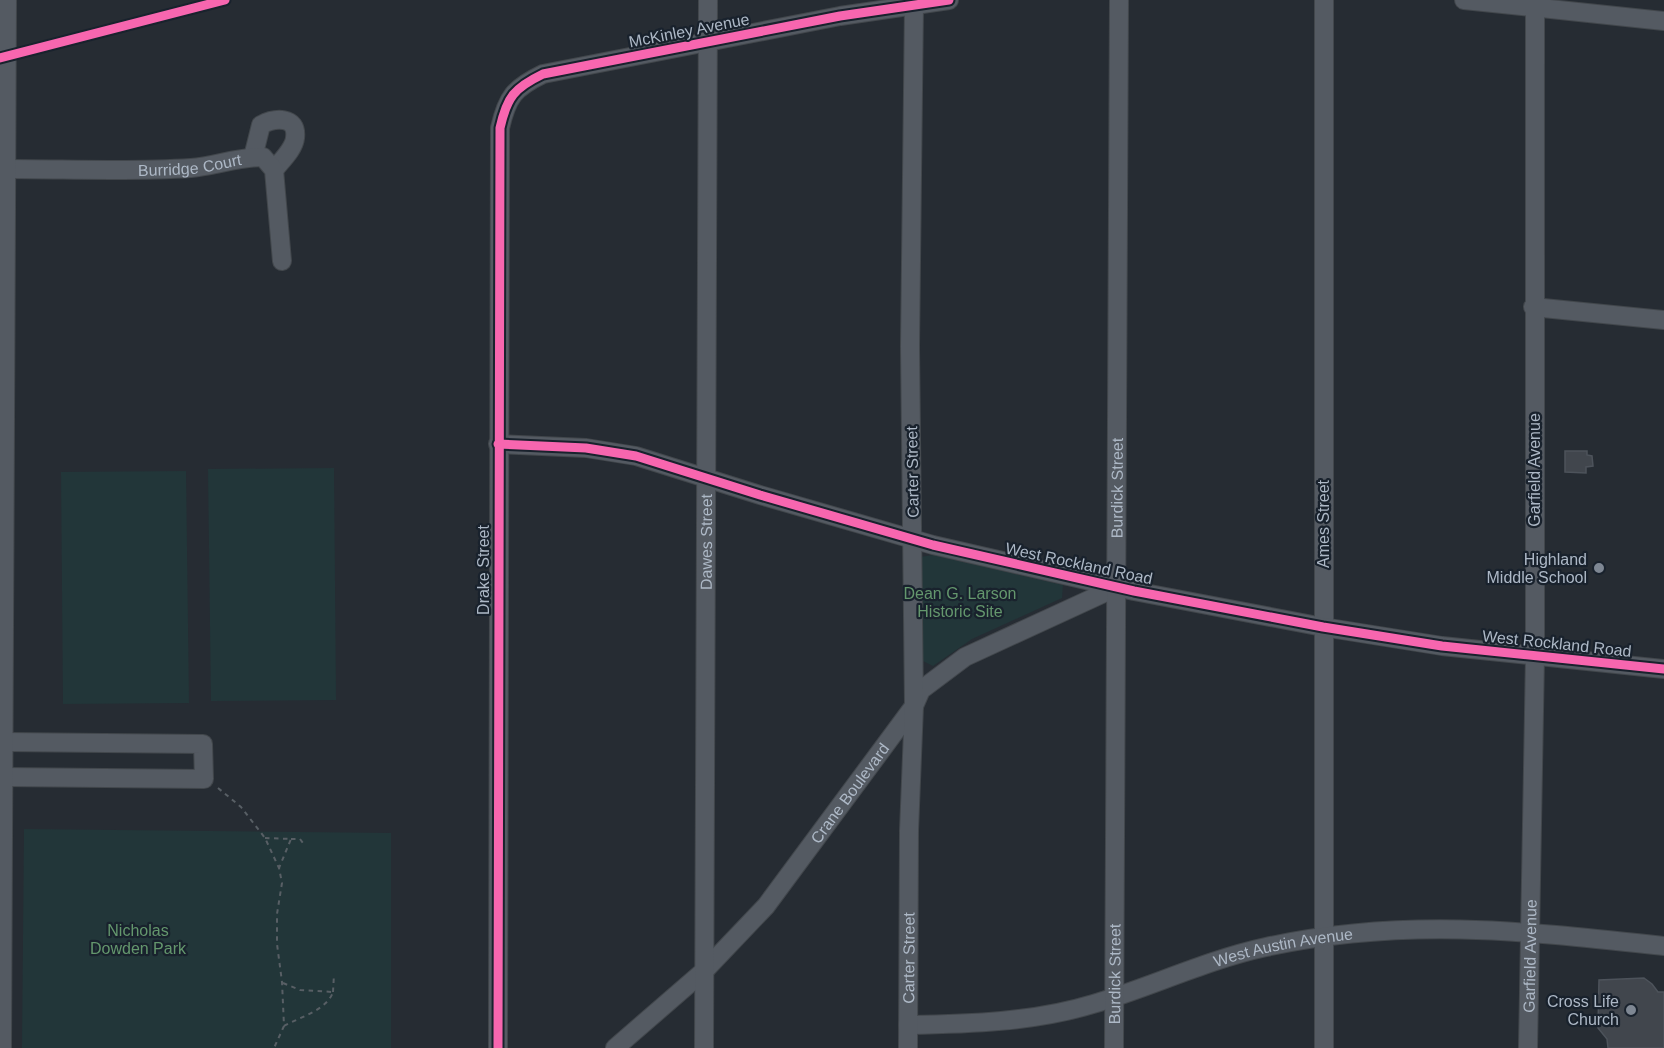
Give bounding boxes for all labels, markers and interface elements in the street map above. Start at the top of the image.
street label: McKinley Avenue [627,10,751,51]
street label: Burridge Court [138,151,243,179]
street label: Garfield Avenue [1526,413,1543,527]
street label: Carter Street [903,426,922,518]
street label: Burdick Street [1108,437,1126,538]
street label: Ames Street [1315,479,1332,568]
street label: Dawes Street [698,493,715,590]
street label: Drake Street [475,525,492,615]
street label: West Rockland Road [1004,540,1154,587]
place label: Highland Middle School [1487,551,1587,586]
marker: Highland Middle School [1592,561,1606,575]
park label: Dean G. Larson Historic Site [904,585,1016,620]
street label: West Rockland Road [1481,627,1632,660]
street label: Crane Boulevard [807,740,893,847]
street label: Garfield Avenue [1521,899,1540,1013]
street label: Carter Street [900,912,918,1004]
park label: Nicholas Dowden Park [90,922,187,957]
street label: Burdick Street [1106,923,1124,1024]
street label: West Austin Avenue [1212,925,1354,970]
place label: Cross Life Church [1547,993,1619,1028]
marker: Cross Life Church [1624,1003,1638,1017]

